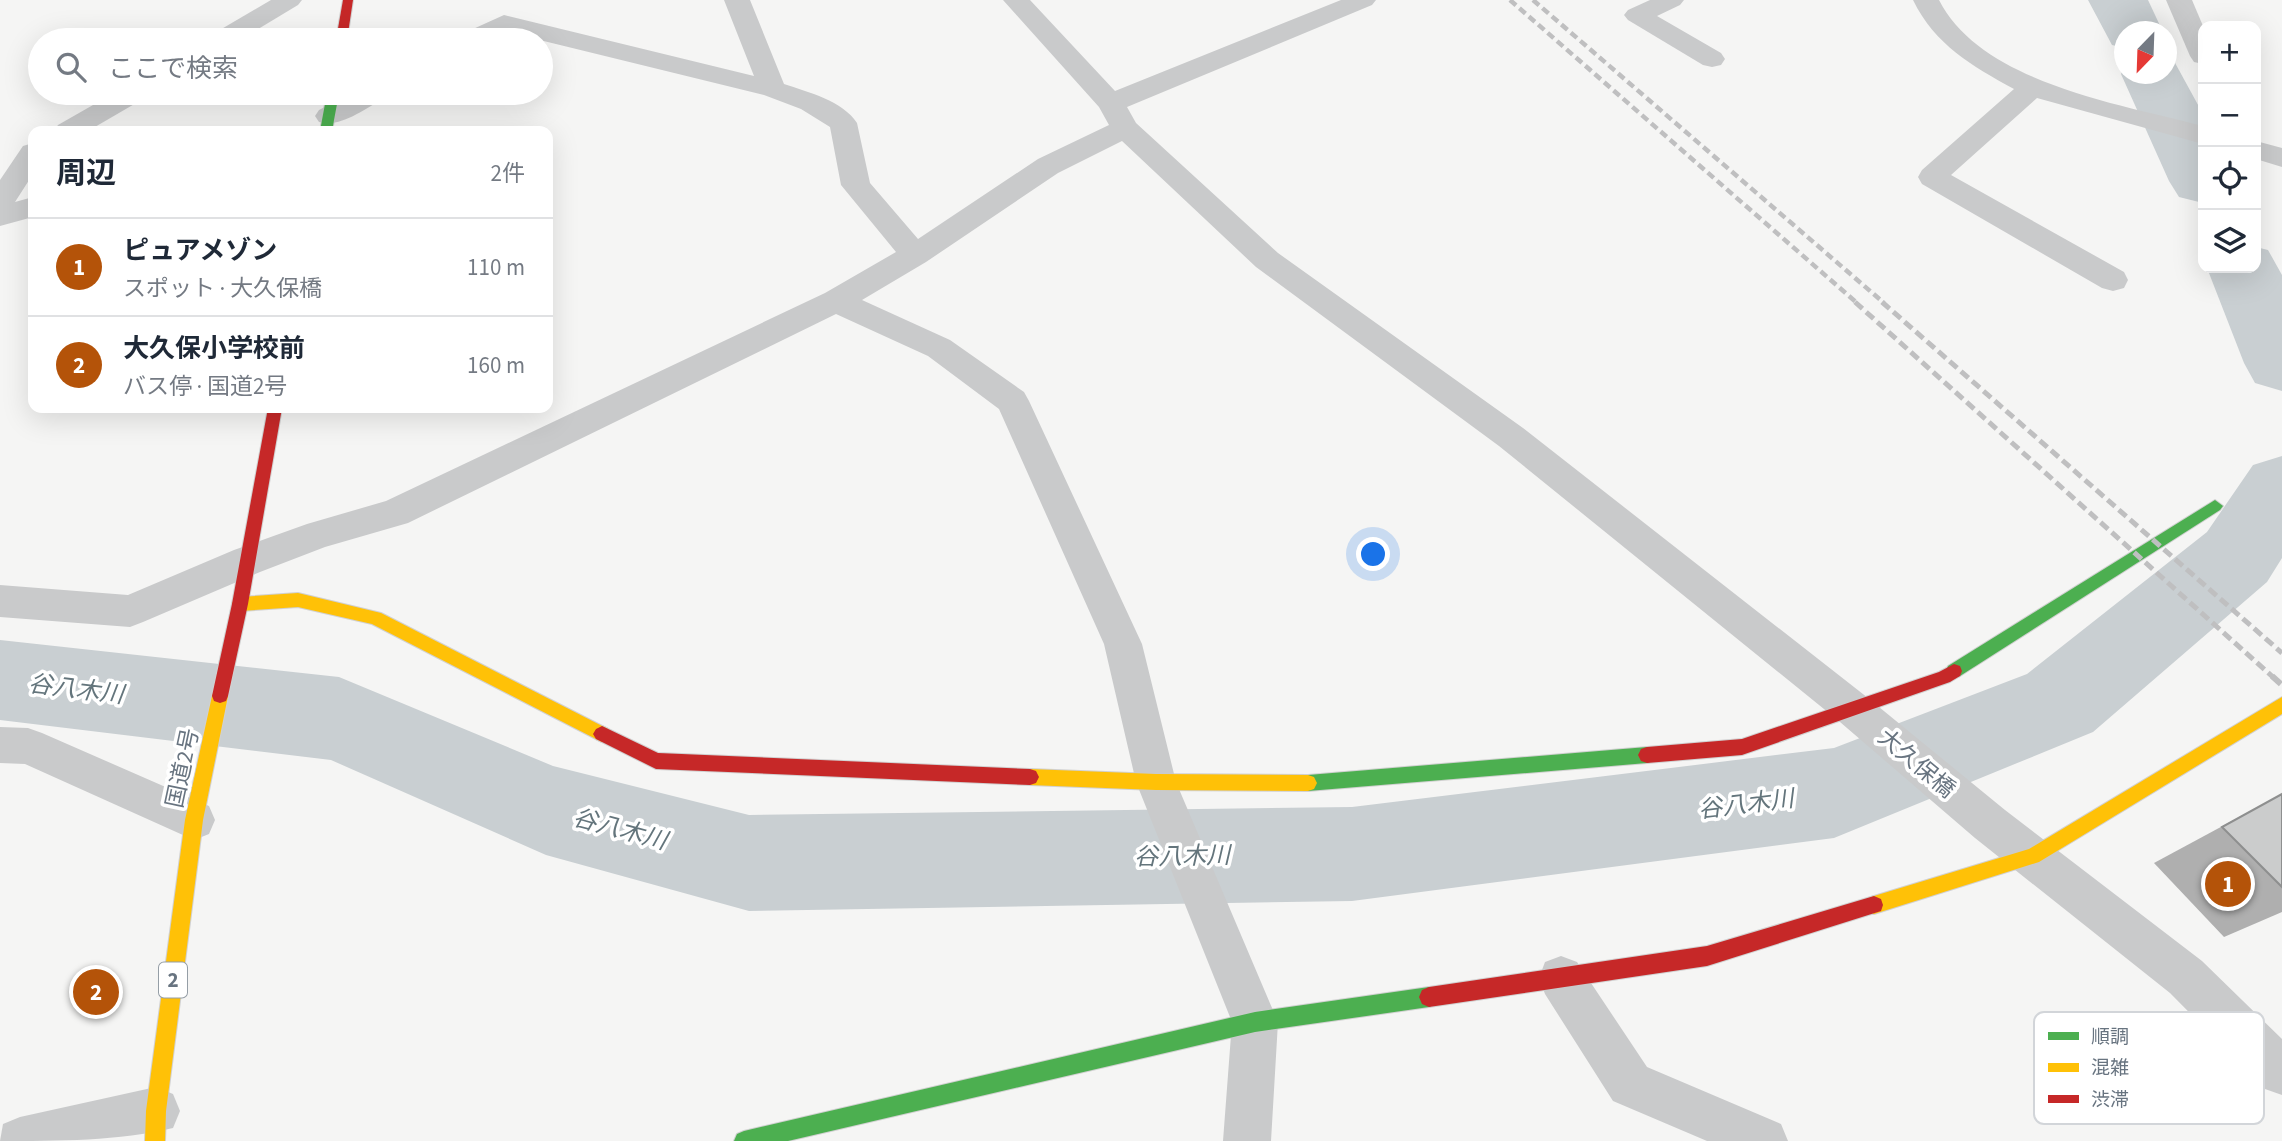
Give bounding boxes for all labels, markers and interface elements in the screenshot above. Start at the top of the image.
north arrow [2114,21,2177,84]
map controls [2198,21,2261,273]
button: + [2198,21,2261,84]
search box [28,28,553,105]
icon: search [52,48,90,86]
text: ここで検索 [108,50,238,87]
button: − [2198,84,2261,147]
button: locate [2198,147,2261,210]
text: 周辺 [56,152,116,195]
text: 2件 [491,157,525,190]
button: layers [2198,210,2261,273]
text: ピュアメゾン [123,232,277,269]
text: 1 [73,251,85,284]
text: 110 m [467,251,525,284]
text: スポット · 大久保橋 [123,272,322,305]
text: 大久保小学校前 [123,330,305,367]
text: 2 [73,349,85,382]
text: 160 m [467,349,525,382]
text: バス停 · 国道2号 [123,370,287,403]
your location [1356,537,1390,571]
water label: 谷八木川 [26,666,129,713]
street label: 大久保橋 [1871,721,1963,806]
street label: 国道2号 [158,725,207,811]
water label: 谷八木川 [1696,781,1799,828]
water label: 谷八木川 [569,800,674,860]
water label: 谷八木川 [1134,838,1233,875]
pin: 1 [2205,858,2251,910]
road number: 2 [159,962,187,998]
pin: 2 [73,966,119,1018]
legend [2034,1012,2264,1124]
text: 順調 [2091,1024,2129,1051]
text: 混雑 [2091,1055,2129,1082]
text: 渋滞 [2091,1087,2129,1114]

